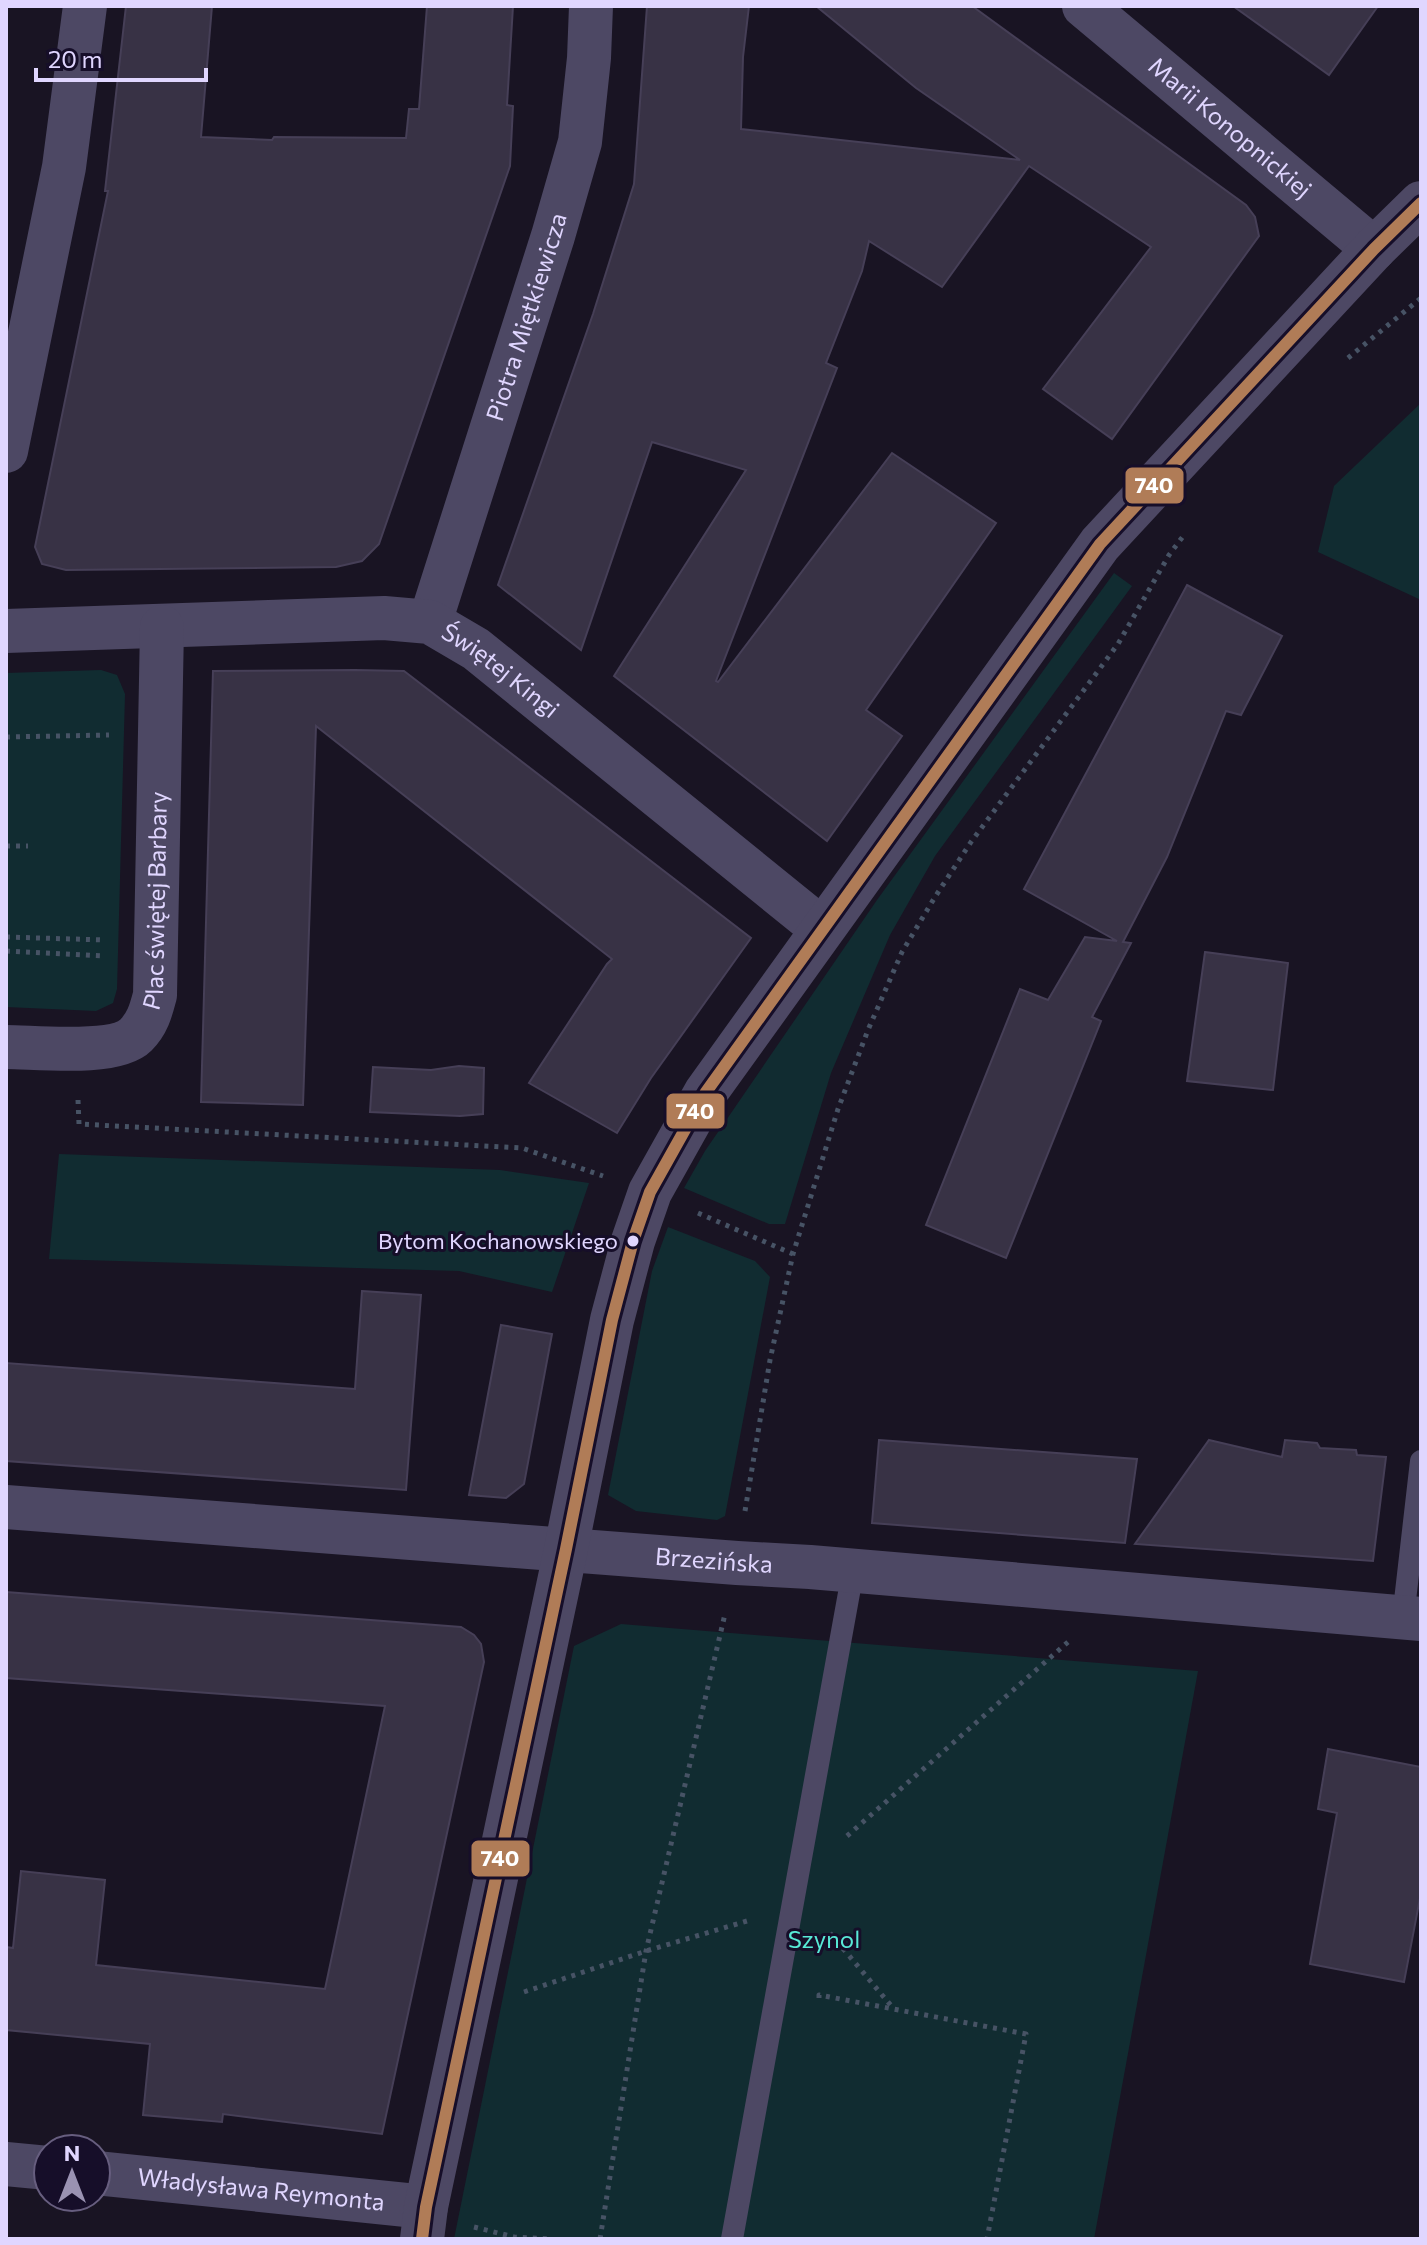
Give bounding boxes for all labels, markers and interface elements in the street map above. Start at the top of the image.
scale bar [36,32,206,82]
text: 20 m [48,44,102,73]
street label: Marii Konopnickiej [1143,50,1318,203]
street label: Piotra Miętkiewicza [479,209,572,424]
line badge: 740 [1124,466,1185,505]
text: 740 [1135,471,1173,498]
street label: Świętej Kingi [437,616,565,723]
street label: Plac świętej Barbary [136,791,172,1013]
line badge: 740 [665,1092,726,1130]
text: 740 [676,1097,714,1124]
place label: Bytom Kochanowskiego [378,1227,618,1254]
marker: Bytom Kochanowskiego [625,1233,641,1249]
street label: Brzezińska [654,1541,774,1578]
line badge: 740 [470,1839,531,1878]
text: 740 [481,1844,519,1871]
park label: Szynol [788,1924,860,1953]
north arrow [32,2133,112,2213]
text: N [64,2139,80,2166]
street label: Władysława Reymonta [136,2161,386,2216]

